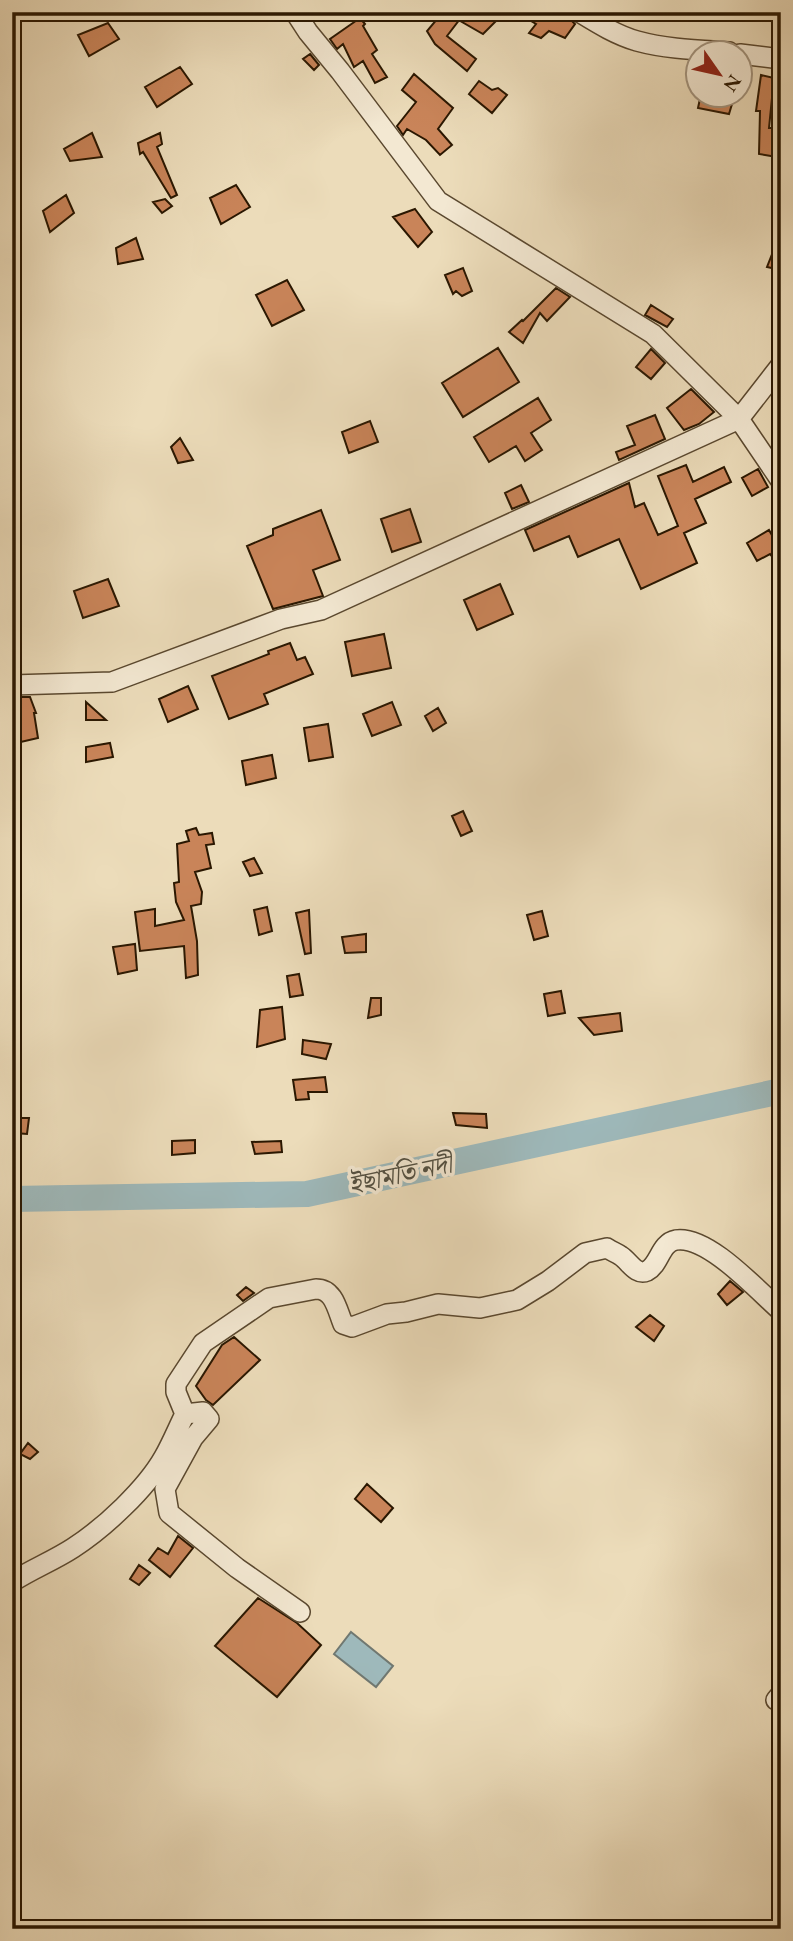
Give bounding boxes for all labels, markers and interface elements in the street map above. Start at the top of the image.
north arrow [684,38,754,108]
text: N [718,70,747,97]
water label: ইছামতি নদী [345,1146,458,1202]

